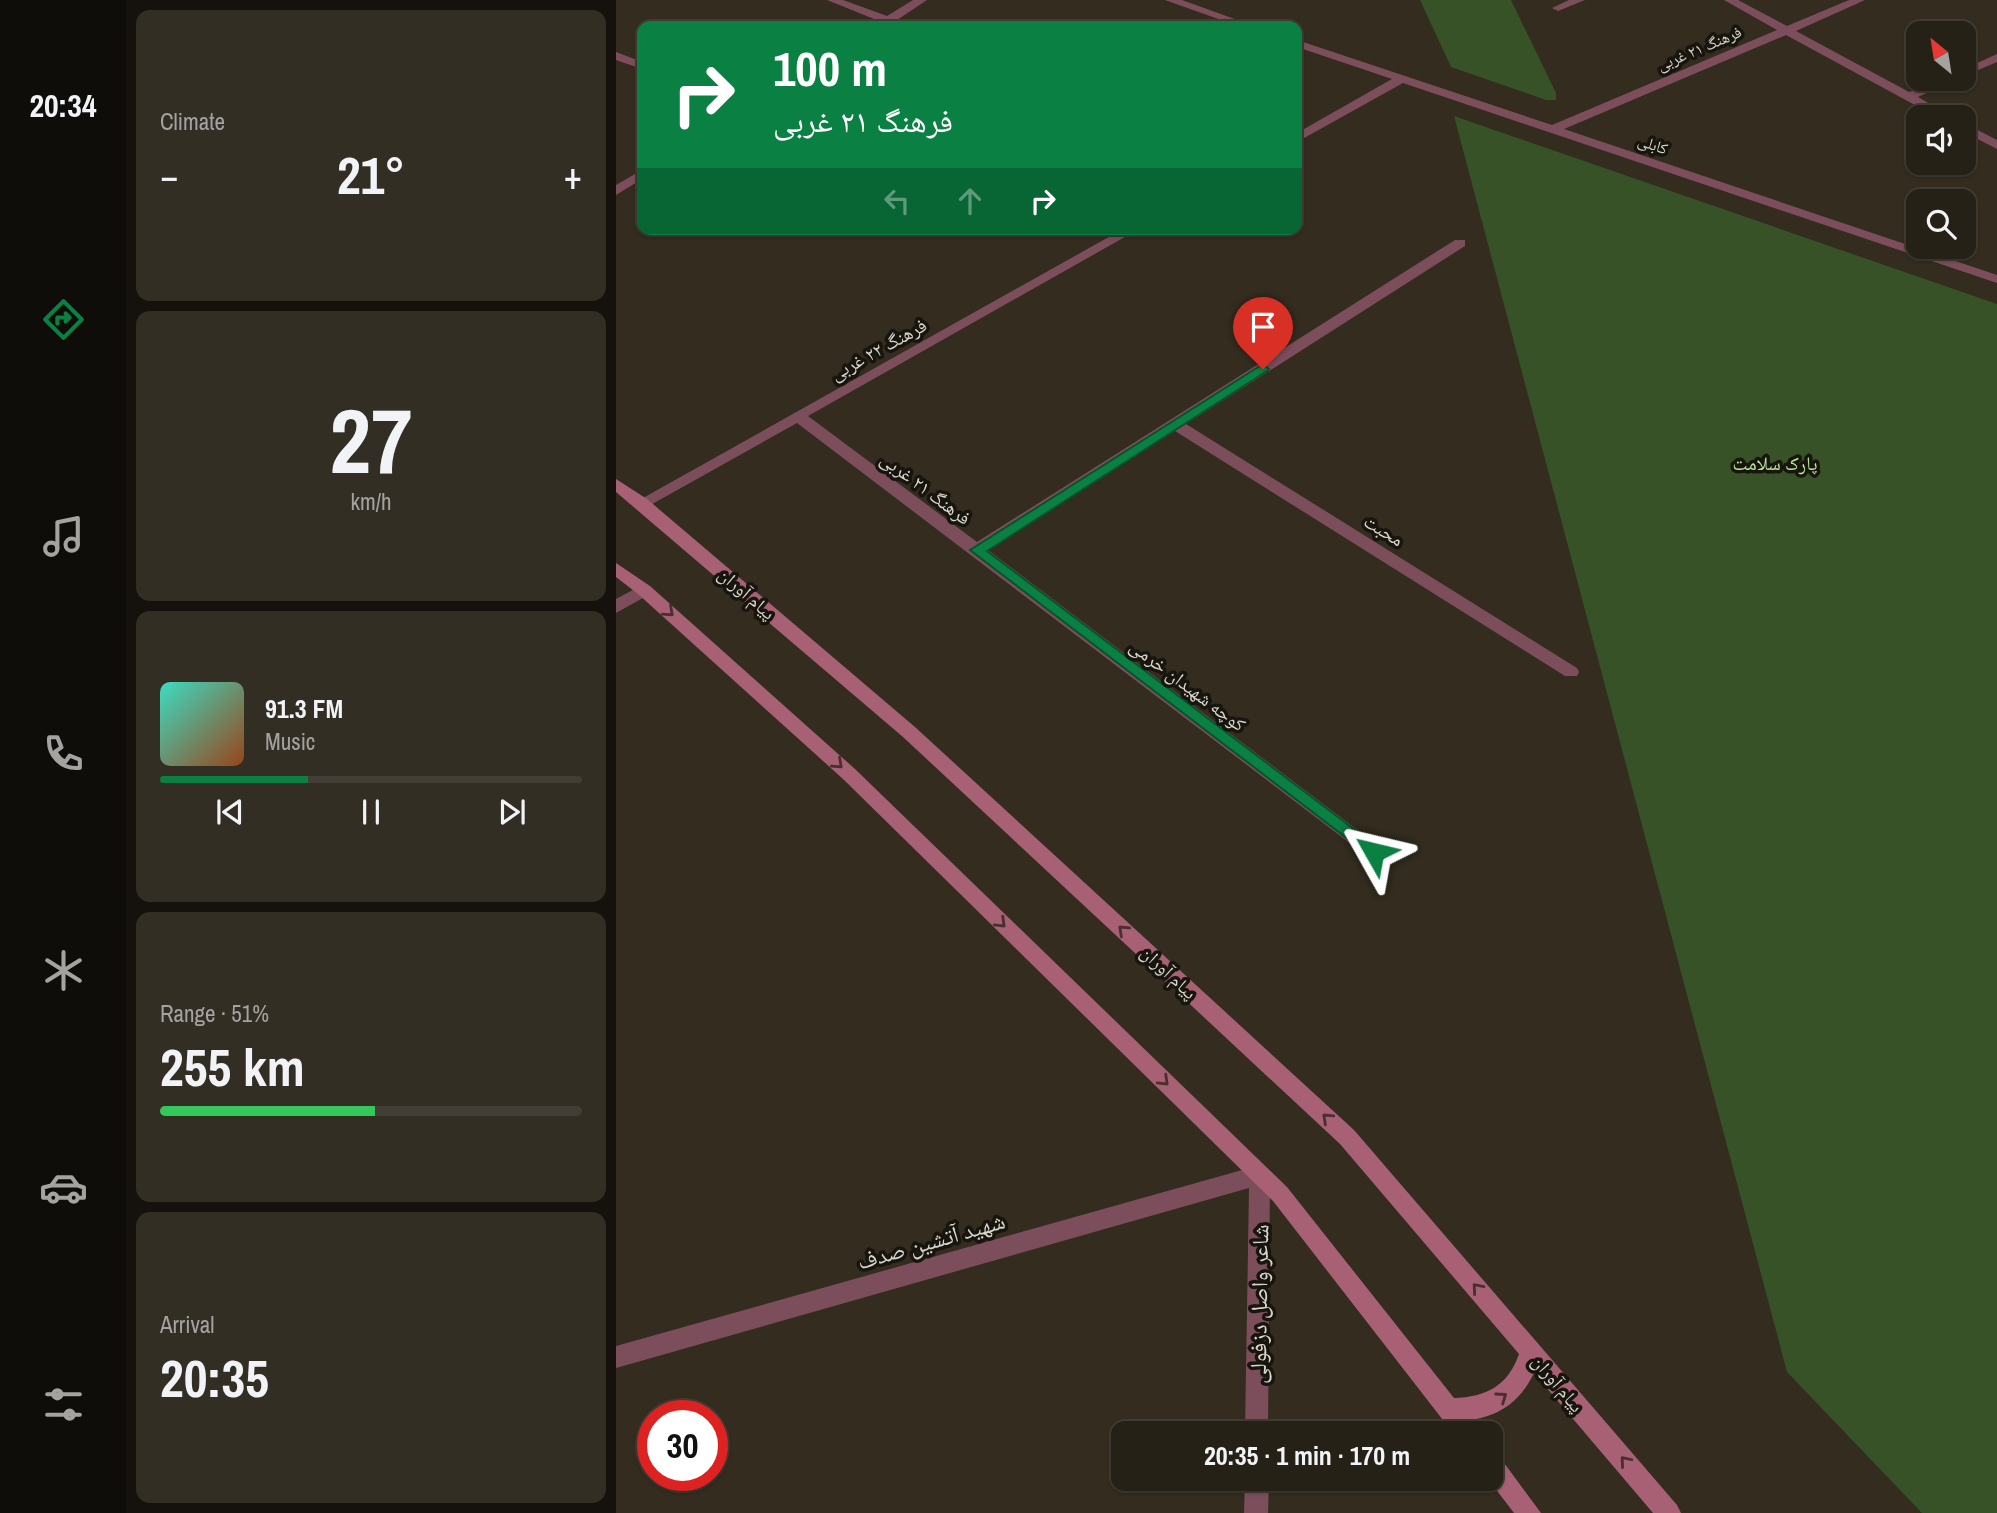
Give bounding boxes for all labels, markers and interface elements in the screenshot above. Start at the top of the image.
street label: فرهنگ ۲۱ غربی [1653,20,1745,76]
north arrow [1906,21,1976,91]
map controls [1906,21,1976,259]
text: 100 m [773,35,887,101]
icon: right [658,49,749,140]
text: 20:34 [29,84,97,127]
text: فرهنگ ۲۱ غربی [773,99,953,142]
button: sound [1906,105,1976,175]
text: Climate [160,106,225,137]
street label: کابلی [1635,129,1671,159]
text: 21° [337,140,405,210]
text: − [160,150,178,201]
text: + [564,150,582,201]
icon: left [878,182,916,220]
icon: ahead [951,182,989,220]
icon: right [1024,182,1062,220]
button: search [1906,189,1976,259]
icon: directions [39,295,88,344]
pin [1233,297,1293,369]
icon: arrive [1244,308,1282,346]
street label: فرهنگ ۲۲ غربی [825,312,931,386]
text: 27 [330,379,413,501]
street label: فرهنگ ۲۱ غربی [875,445,977,531]
park label: پارک سلامت [1733,450,1818,476]
text: km/h [351,486,391,517]
street label: محبت [1359,508,1409,552]
icon: music [39,512,88,561]
street label: پیام آوران [712,561,781,626]
one-way arrow [661,604,674,616]
street label: کوچه شهیدان خرمی [1125,633,1251,737]
text: 91.3 FM [265,691,343,726]
text: Music [265,726,315,757]
icon: phone [39,729,88,778]
one-way arrow [830,756,843,768]
icon: previous [211,793,249,831]
icon: pause [352,793,390,831]
icon: next [493,793,531,831]
position arrow [1337,815,1411,889]
one-way arrow [993,914,1006,927]
one-way arrow [1118,926,1131,938]
street label: پیام آوران [1135,939,1203,1005]
icon: climate [39,946,88,995]
text: Range · 51% [160,998,269,1029]
text: 255 km [160,1032,305,1102]
one-way arrow [1156,1073,1169,1086]
one-way arrow [1322,1113,1335,1126]
icon: car [39,1163,88,1212]
street label: شهید آتشین صدف [853,1205,1008,1276]
street label: شاعر واصل دزفولی [1242,1224,1275,1384]
one-way arrow [1473,1283,1485,1296]
text: Arrival [160,1309,215,1340]
text: 20:35 [160,1343,269,1413]
street label: پیام آوران [1525,1349,1590,1418]
icon: filters [39,1380,88,1429]
one-way arrow [1494,1393,1507,1405]
speed limit sign: 30 [637,1400,728,1491]
text: 20:35 · 1 min · 170 m [1204,1438,1410,1473]
one-way arrow [1621,1456,1633,1469]

